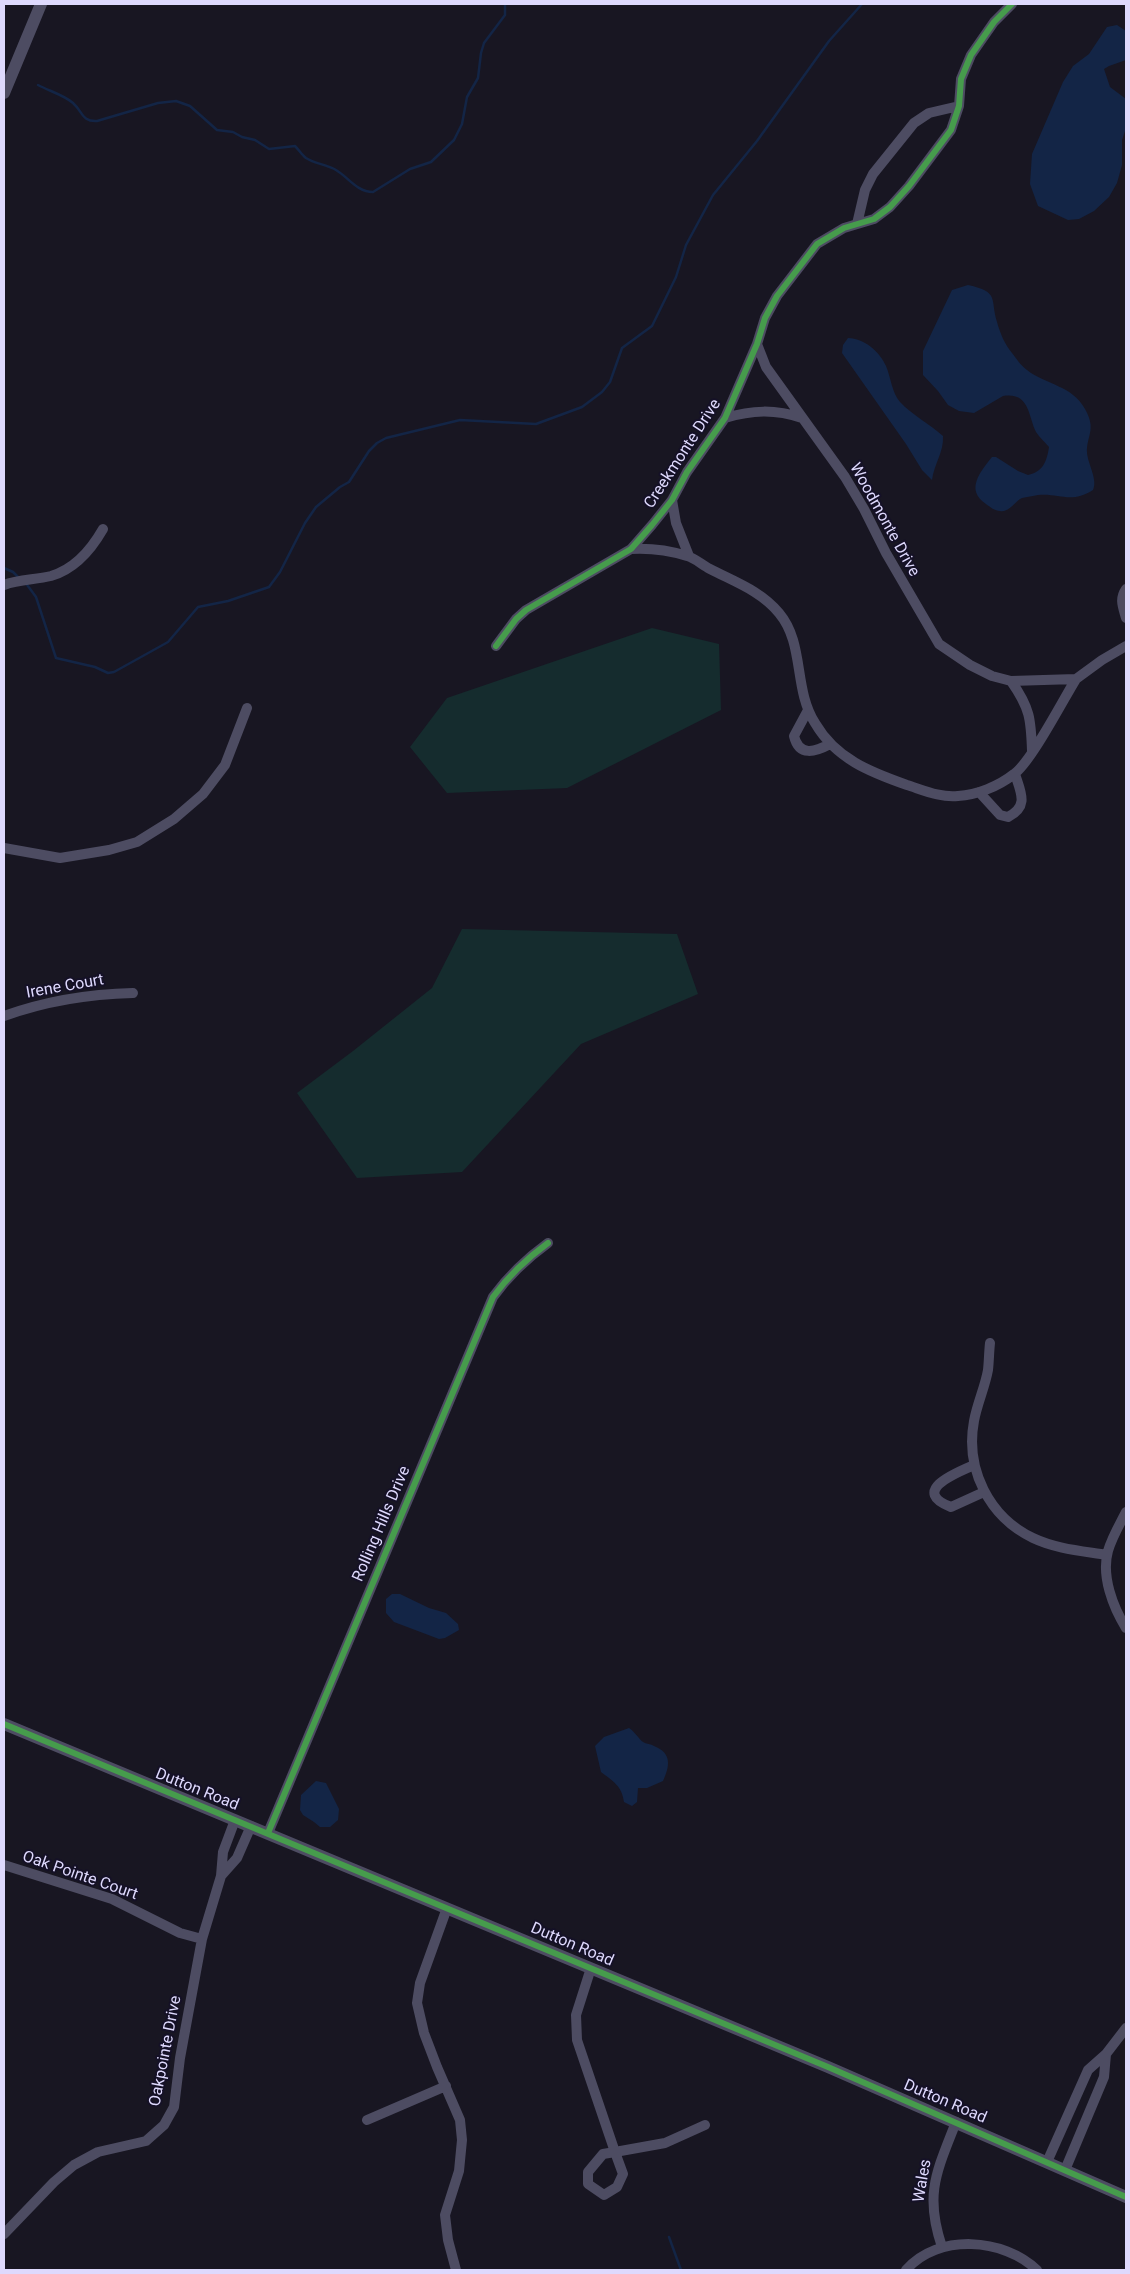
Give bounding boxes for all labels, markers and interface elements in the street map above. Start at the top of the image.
street label: Creekmonte Drive [641,396,725,512]
street label: Woodmonte Drive [845,460,923,580]
street label: Irene Court [25,971,105,1003]
street label: Rolling Hills Drive [349,1463,415,1585]
street label: Dutton Road [152,1765,242,1815]
street label: Oak Pointe Court [20,1847,140,1905]
street label: Dutton Road [528,1919,616,1971]
street label: Oakpointe Drive [146,1994,186,2108]
street label: Dutton Road [901,2076,989,2128]
street label: Wales [910,2158,936,2204]

